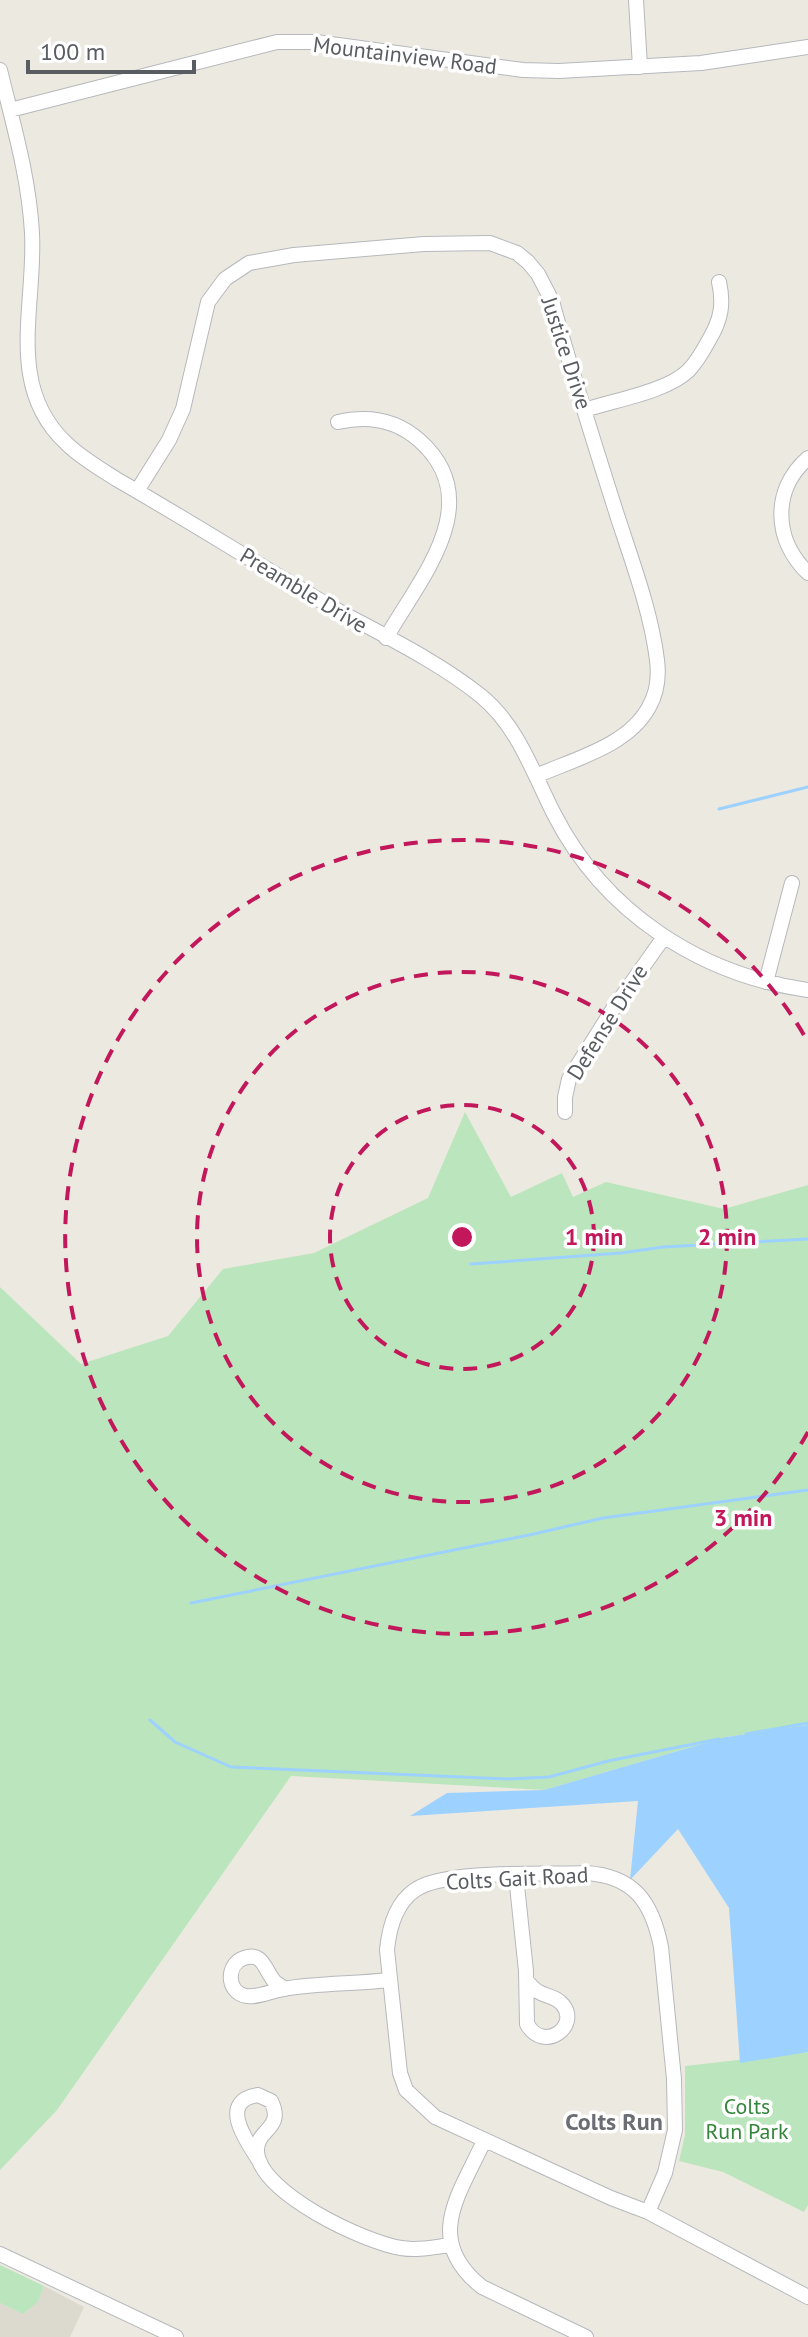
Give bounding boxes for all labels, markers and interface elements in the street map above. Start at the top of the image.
scale bar [28,24,194,74]
street label: Mountainview Road [312,30,498,80]
text: 100 m [40,36,105,67]
street label: Justice Drive [535,292,598,413]
street label: Preamble Drive [235,541,373,639]
street label: Defense Drive [560,959,654,1085]
text: 1 min [565,1221,623,1252]
text: 2 min [698,1221,756,1252]
centre of rings [448,1223,476,1251]
text: 3 min [714,1502,772,1533]
street label: Colts Gait Road [445,1860,589,1896]
park label: Colts Run Park [705,2092,789,2145]
district label: Colts Run [565,2106,663,2137]

